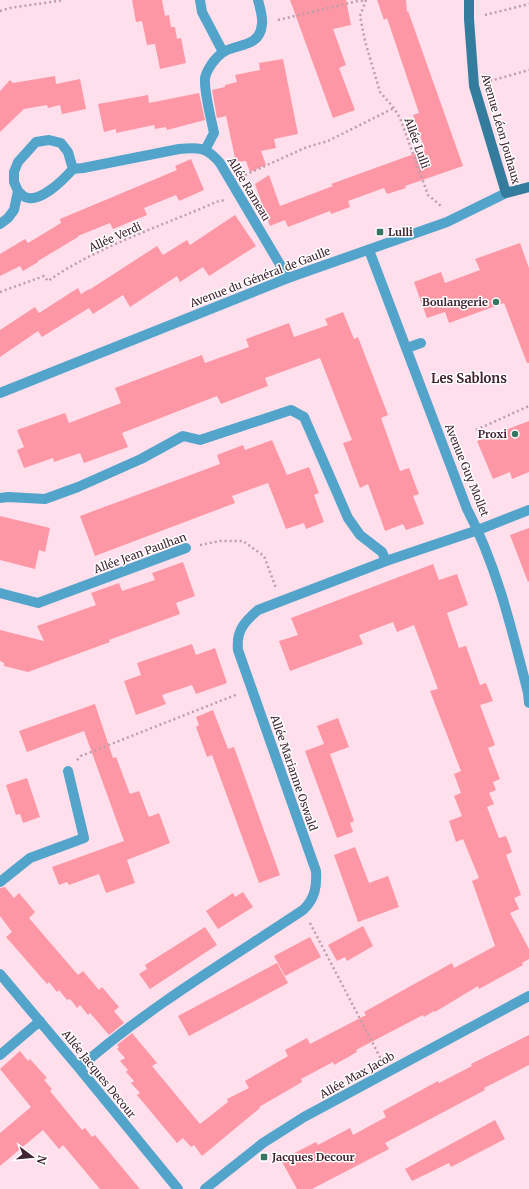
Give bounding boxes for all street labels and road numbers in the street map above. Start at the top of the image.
street label: Avenue Léon Jouhaux [478,71,524,186]
street label: Allée Lulli [401,115,433,171]
street label: Allée Rameau [224,154,274,223]
street label: Allée Verdi [86,219,144,255]
street label: Avenue du Général de Gaulle [187,244,332,311]
street label: Avenue Guy Mollet [442,421,492,519]
street label: Allée Jean Paulhan [91,529,189,577]
street label: Allée Marianne Oswald [267,712,321,833]
street label: Allée Jacques Decour [59,1026,139,1121]
street label: Allée Max Jacob [316,1049,397,1102]

